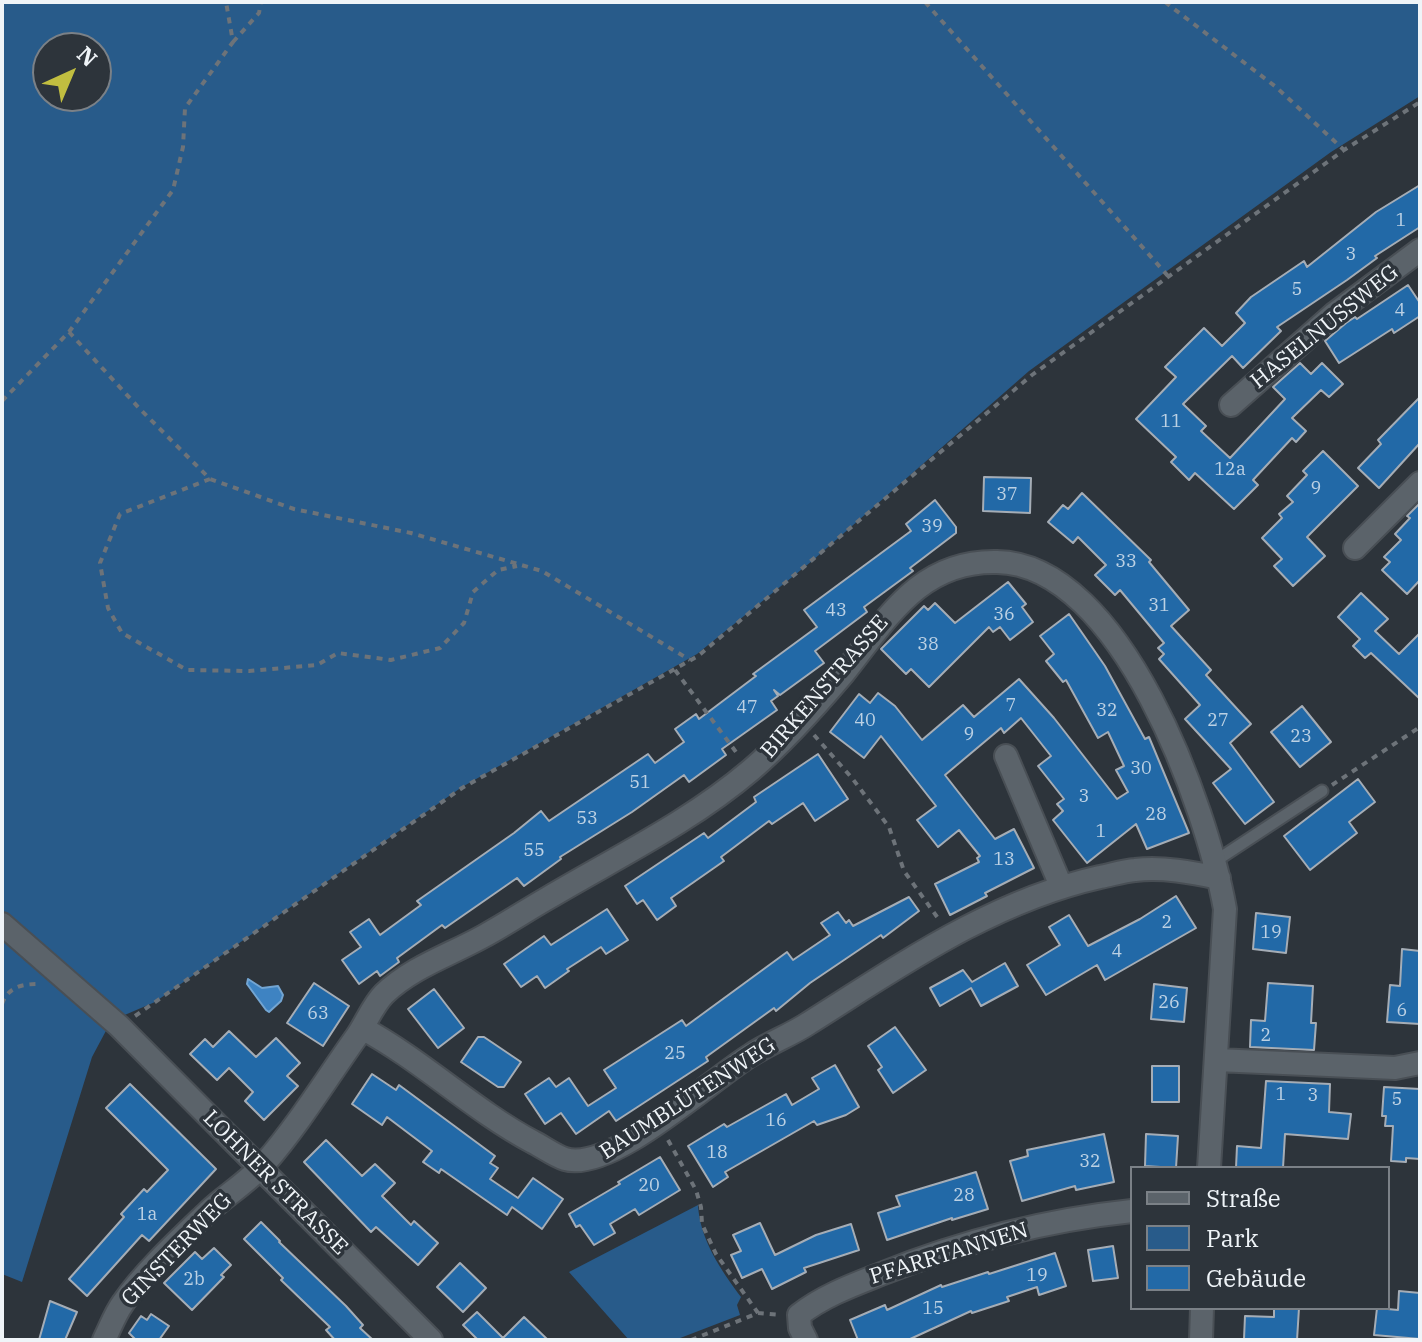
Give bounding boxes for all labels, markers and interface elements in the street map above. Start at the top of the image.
north arrow [32,32,112,112]
text: N [71,39,104,72]
house number: 1 [1396,210,1406,232]
house number: 3 [1346,244,1356,266]
street label: HASELNUSSWEG [1246,259,1404,395]
house number: 5 [1292,279,1302,301]
house number: 4 [1395,300,1405,322]
house number: 11 [1160,411,1182,433]
house number: 12a [1214,459,1246,481]
house number: 9 [1311,478,1321,500]
house number: 37 [996,484,1018,506]
house number: 39 [921,516,943,538]
house number: 33 [1115,551,1137,573]
house number: 31 [1148,595,1170,617]
house number: 43 [825,600,847,622]
house number: 36 [993,604,1015,626]
street label: BIRKENSTRASSE [756,610,894,764]
house number: 38 [917,634,939,656]
house number: 7 [1006,695,1016,717]
house number: 47 [736,697,758,719]
house number: 32 [1096,700,1118,722]
house number: 40 [854,710,876,732]
house number: 27 [1207,710,1229,732]
house number: 9 [964,724,974,746]
house number: 23 [1290,726,1312,748]
house number: 30 [1130,758,1152,780]
house number: 51 [629,772,651,794]
house number: 3 [1079,786,1089,808]
house number: 28 [1145,804,1167,826]
house number: 53 [576,808,598,830]
house number: 1 [1096,821,1106,843]
house number: 55 [523,840,545,862]
house number: 13 [993,849,1015,871]
house number: 2 [1162,912,1172,934]
house number: 19 [1260,922,1282,944]
house number: 4 [1112,941,1122,963]
house number: 26 [1158,992,1180,1014]
house number: 6 [1397,1000,1407,1022]
house number: 63 [307,1003,329,1025]
house number: 2 [1261,1025,1271,1047]
street label: BAUMBLÜTENWEG [595,1032,781,1166]
house number: 25 [664,1043,686,1065]
house number: 1 [1276,1084,1286,1106]
house number: 3 [1308,1085,1318,1107]
house number: 5 [1392,1089,1402,1111]
street label: LOHNER STRASSE [197,1105,353,1261]
house number: 16 [765,1110,787,1132]
house number: 18 [706,1142,728,1164]
house number: 32 [1079,1151,1101,1173]
legend [1130,1166,1390,1310]
house number: 20 [638,1175,660,1197]
text: Straße [1206,1182,1281,1214]
house number: 28 [953,1185,975,1207]
street label: GINSTERWEG [116,1188,238,1312]
house number: 1a [137,1204,157,1226]
street label: PFARRTANNEN [867,1217,1031,1291]
text: Park [1206,1222,1258,1254]
text: Gebäude [1206,1262,1306,1294]
house number: 19 [1026,1265,1048,1287]
house number: 2b [183,1269,205,1291]
house number: 15 [922,1298,944,1320]

